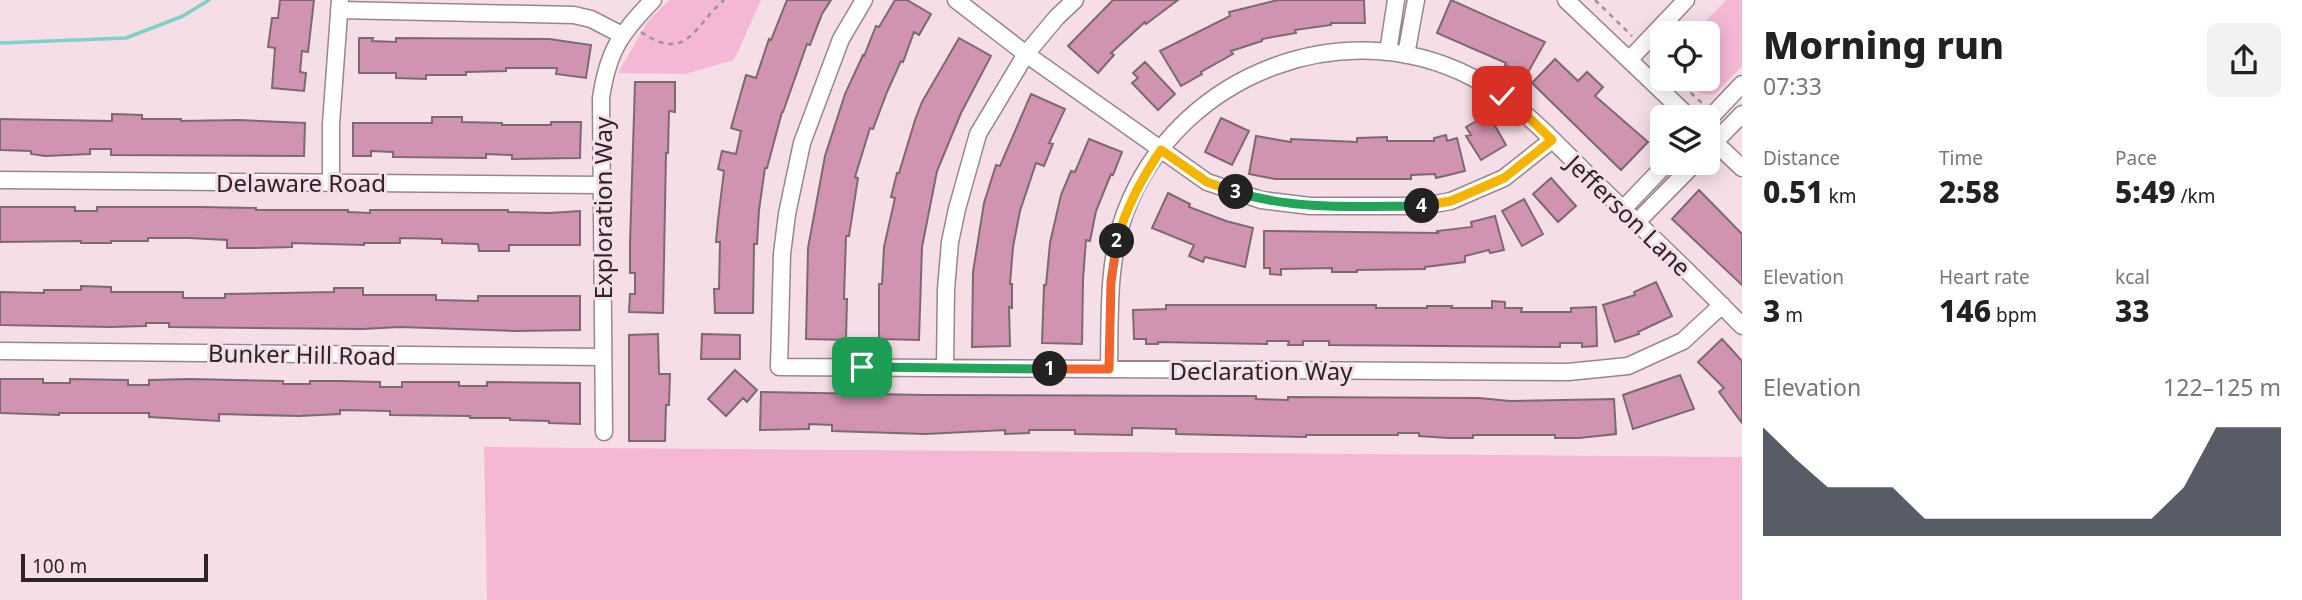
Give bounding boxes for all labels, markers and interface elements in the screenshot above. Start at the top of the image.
text: Morning run [1763,18,2004,70]
map controls [1650,21,1720,175]
button: locate [1650,21,1720,91]
button: share [2207,23,2281,97]
pin [1472,66,1532,126]
text: 07:33 [1763,70,1822,102]
icon: check [1483,77,1521,115]
button: layers [1650,105,1720,175]
street label: Exploration Way [586,116,619,299]
text: Distance [1763,145,1840,171]
text: Time [1939,145,1983,171]
text: Pace [2115,145,2157,171]
street label: Jefferson Lane [1558,146,1699,283]
street label: Delaware Road [216,166,386,199]
text: 0.51 [1763,171,1824,212]
text: 2:58 [1939,171,2000,212]
text: 5:49 [2115,171,2176,212]
pin: 3 [1218,174,1254,210]
text: 3 [1230,178,1241,204]
text: km [1824,183,1856,209]
text: /km [2176,183,2216,209]
pin: 4 [1404,188,1440,224]
text: 4 [1416,192,1427,218]
pin: 2 [1100,224,1134,258]
text: 2 [1111,227,1122,253]
text: Elevation [1763,264,1844,290]
text: Heart rate [1939,264,2030,290]
text: kcal [2115,264,2150,290]
text: 3 [1763,290,1780,331]
text: 146 [1939,290,1991,331]
text: 33 [2115,290,2150,331]
text: m [1780,302,1803,328]
text: bpm [1991,302,2037,328]
street label: Bunker Hill Road [208,336,396,372]
pin [832,337,892,397]
icon: arrive [843,348,881,386]
pin: 1 [1032,352,1068,386]
street label: Declaration Way [1169,354,1353,387]
text: 1 [1044,355,1055,381]
text: Elevation [1763,371,1861,403]
text: 122–125 m [2163,371,2281,403]
scale bar [21,551,208,583]
text: 100 m [32,553,87,579]

